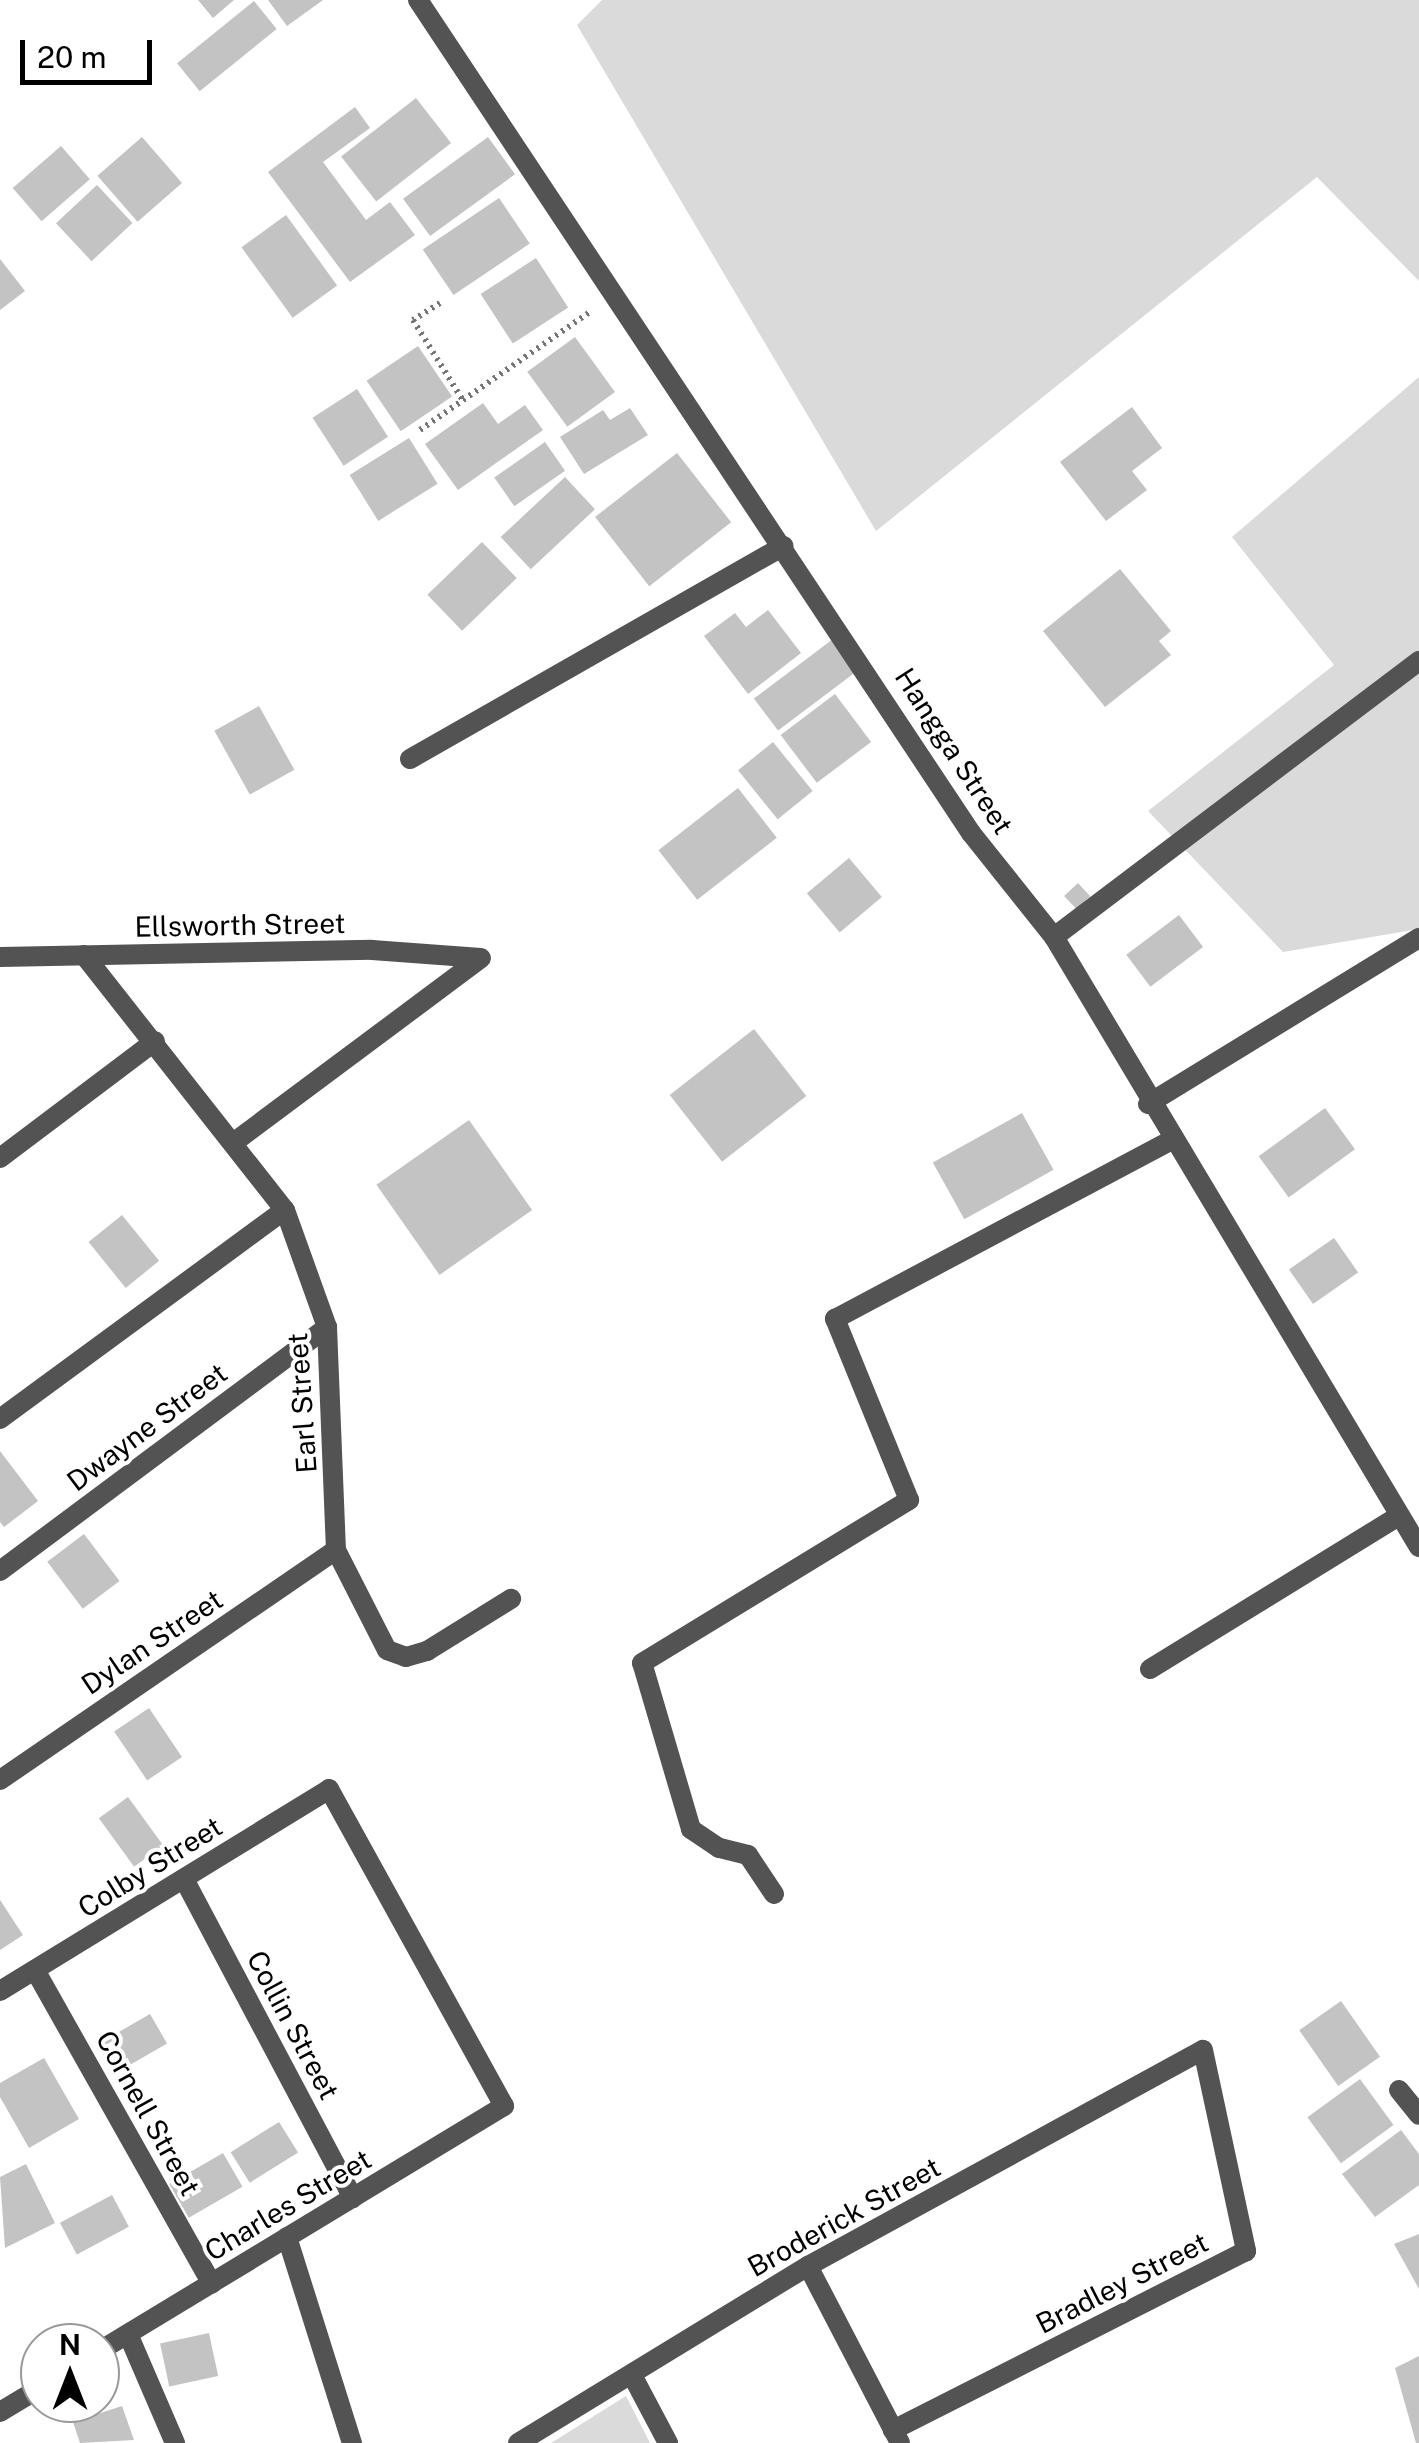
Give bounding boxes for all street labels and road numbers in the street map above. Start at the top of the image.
street label: Hangga Street [888,662,1020,840]
street label: Ellsworth Street [134,906,346,944]
street label: Earl Street [280,1332,324,1474]
street label: Dwayne Street [60,1356,234,1498]
street label: Dylan Street [75,1583,229,1701]
street label: Colby Street [72,1809,228,1925]
street label: Collin Street [240,1945,346,2105]
street label: Cornell Street [89,2025,207,2201]
street label: Charles Street [199,2142,377,2268]
street label: Broderick Street [742,2150,946,2284]
street label: Bradley Street [1030,2225,1214,2341]

